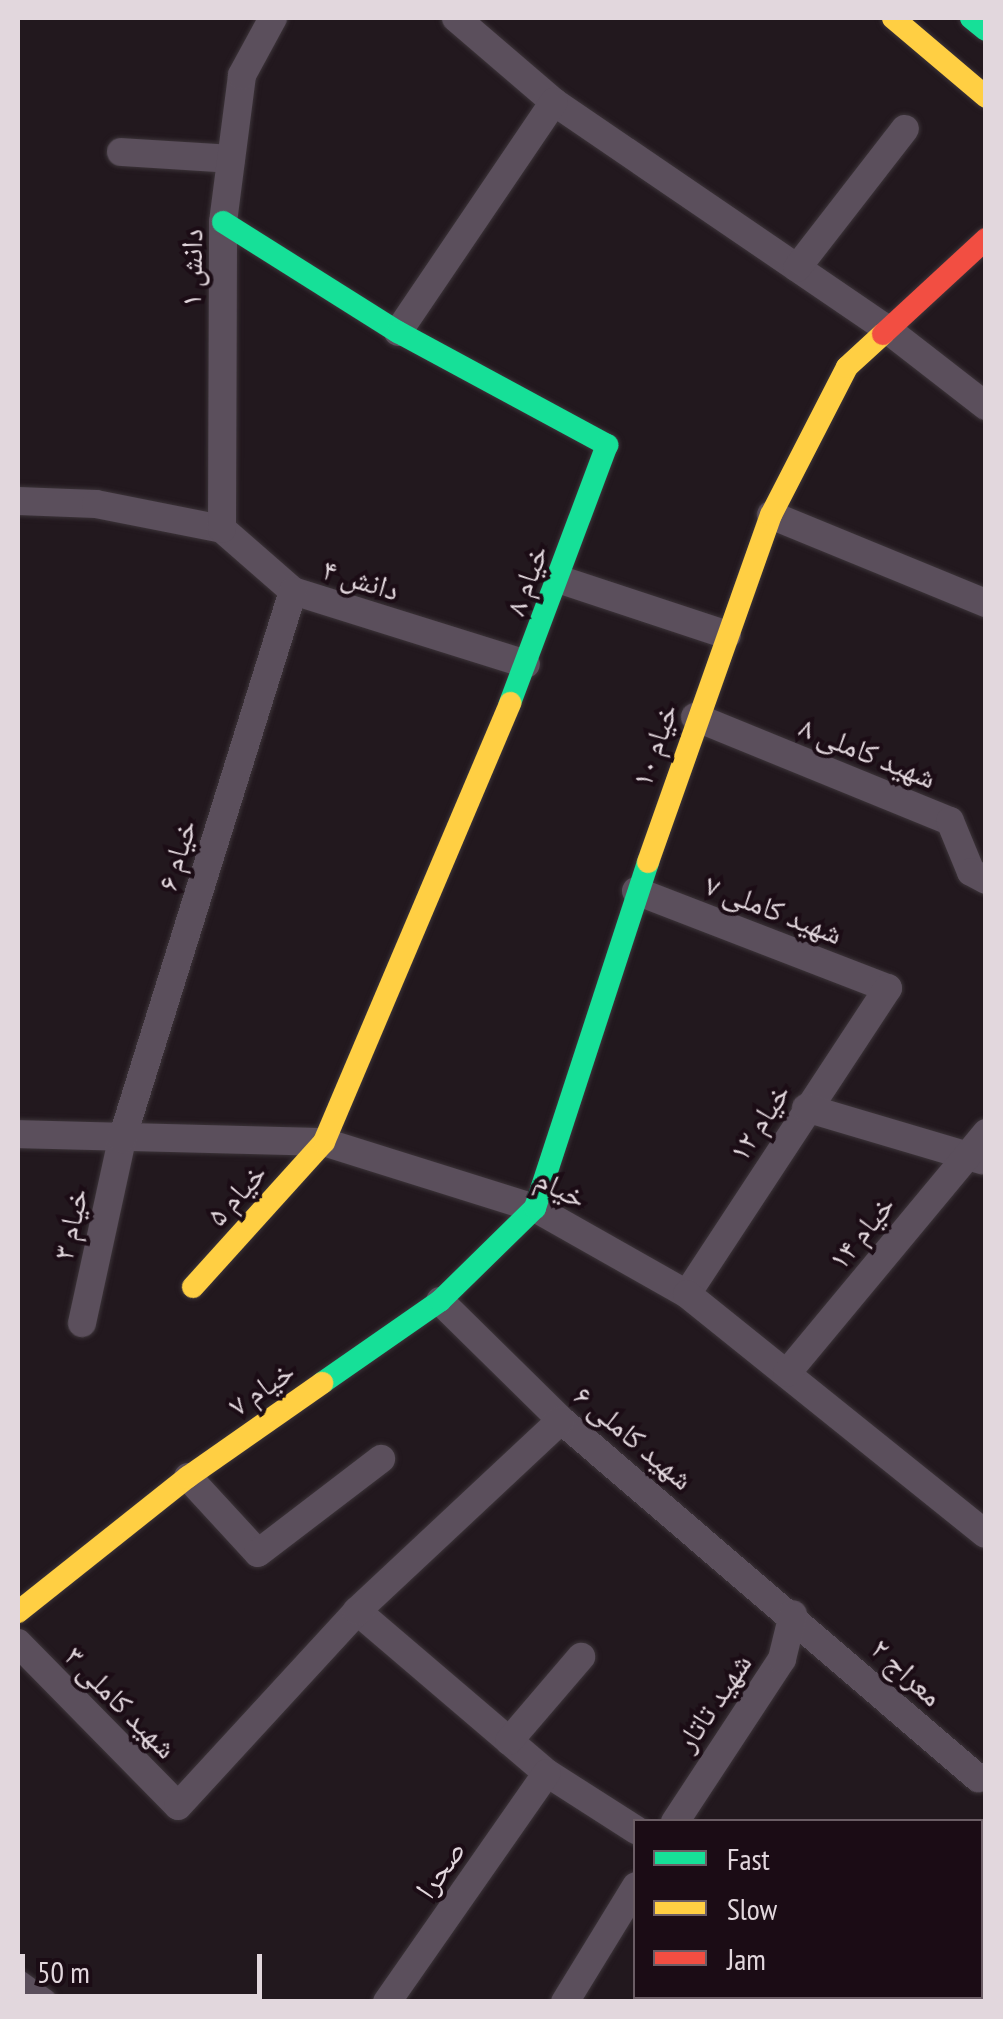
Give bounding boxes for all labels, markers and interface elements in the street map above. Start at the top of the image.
street label: دانش ۱ [172,229,210,307]
street label: خیام ۸ [497,540,555,620]
street label: دانش ۴ [318,550,404,608]
street label: خیام ۱۰ [623,699,685,791]
street label: شهید کاملی ۸ [794,708,942,796]
street label: خیام ۶ [148,815,204,895]
street label: شهید کاملی ۷ [700,866,848,952]
street label: خیام ۱۲ [721,1076,797,1168]
street label: خیام ۵ [199,1155,273,1233]
street label: خیام [530,1160,592,1216]
street label: خیام ۳ [45,1185,95,1263]
street label: خیام ۱۴ [820,1187,902,1277]
street label: خیام ۷ [221,1353,301,1423]
street label: شهید کاملی ۶ [567,1377,701,1497]
street label: معراج ۲ [864,1630,950,1714]
street label: شهید کاملی ۳ [57,1638,185,1766]
street label: شهید تاتار [667,1646,759,1758]
legend [633,1819,983,1999]
street label: صحرا [407,1833,473,1905]
text: Fast [727,1839,770,1878]
text: Slow [727,1889,777,1928]
scale bar [25,1934,268,1996]
text: Jam [727,1939,766,1978]
text: 50 m [37,1952,90,1991]

